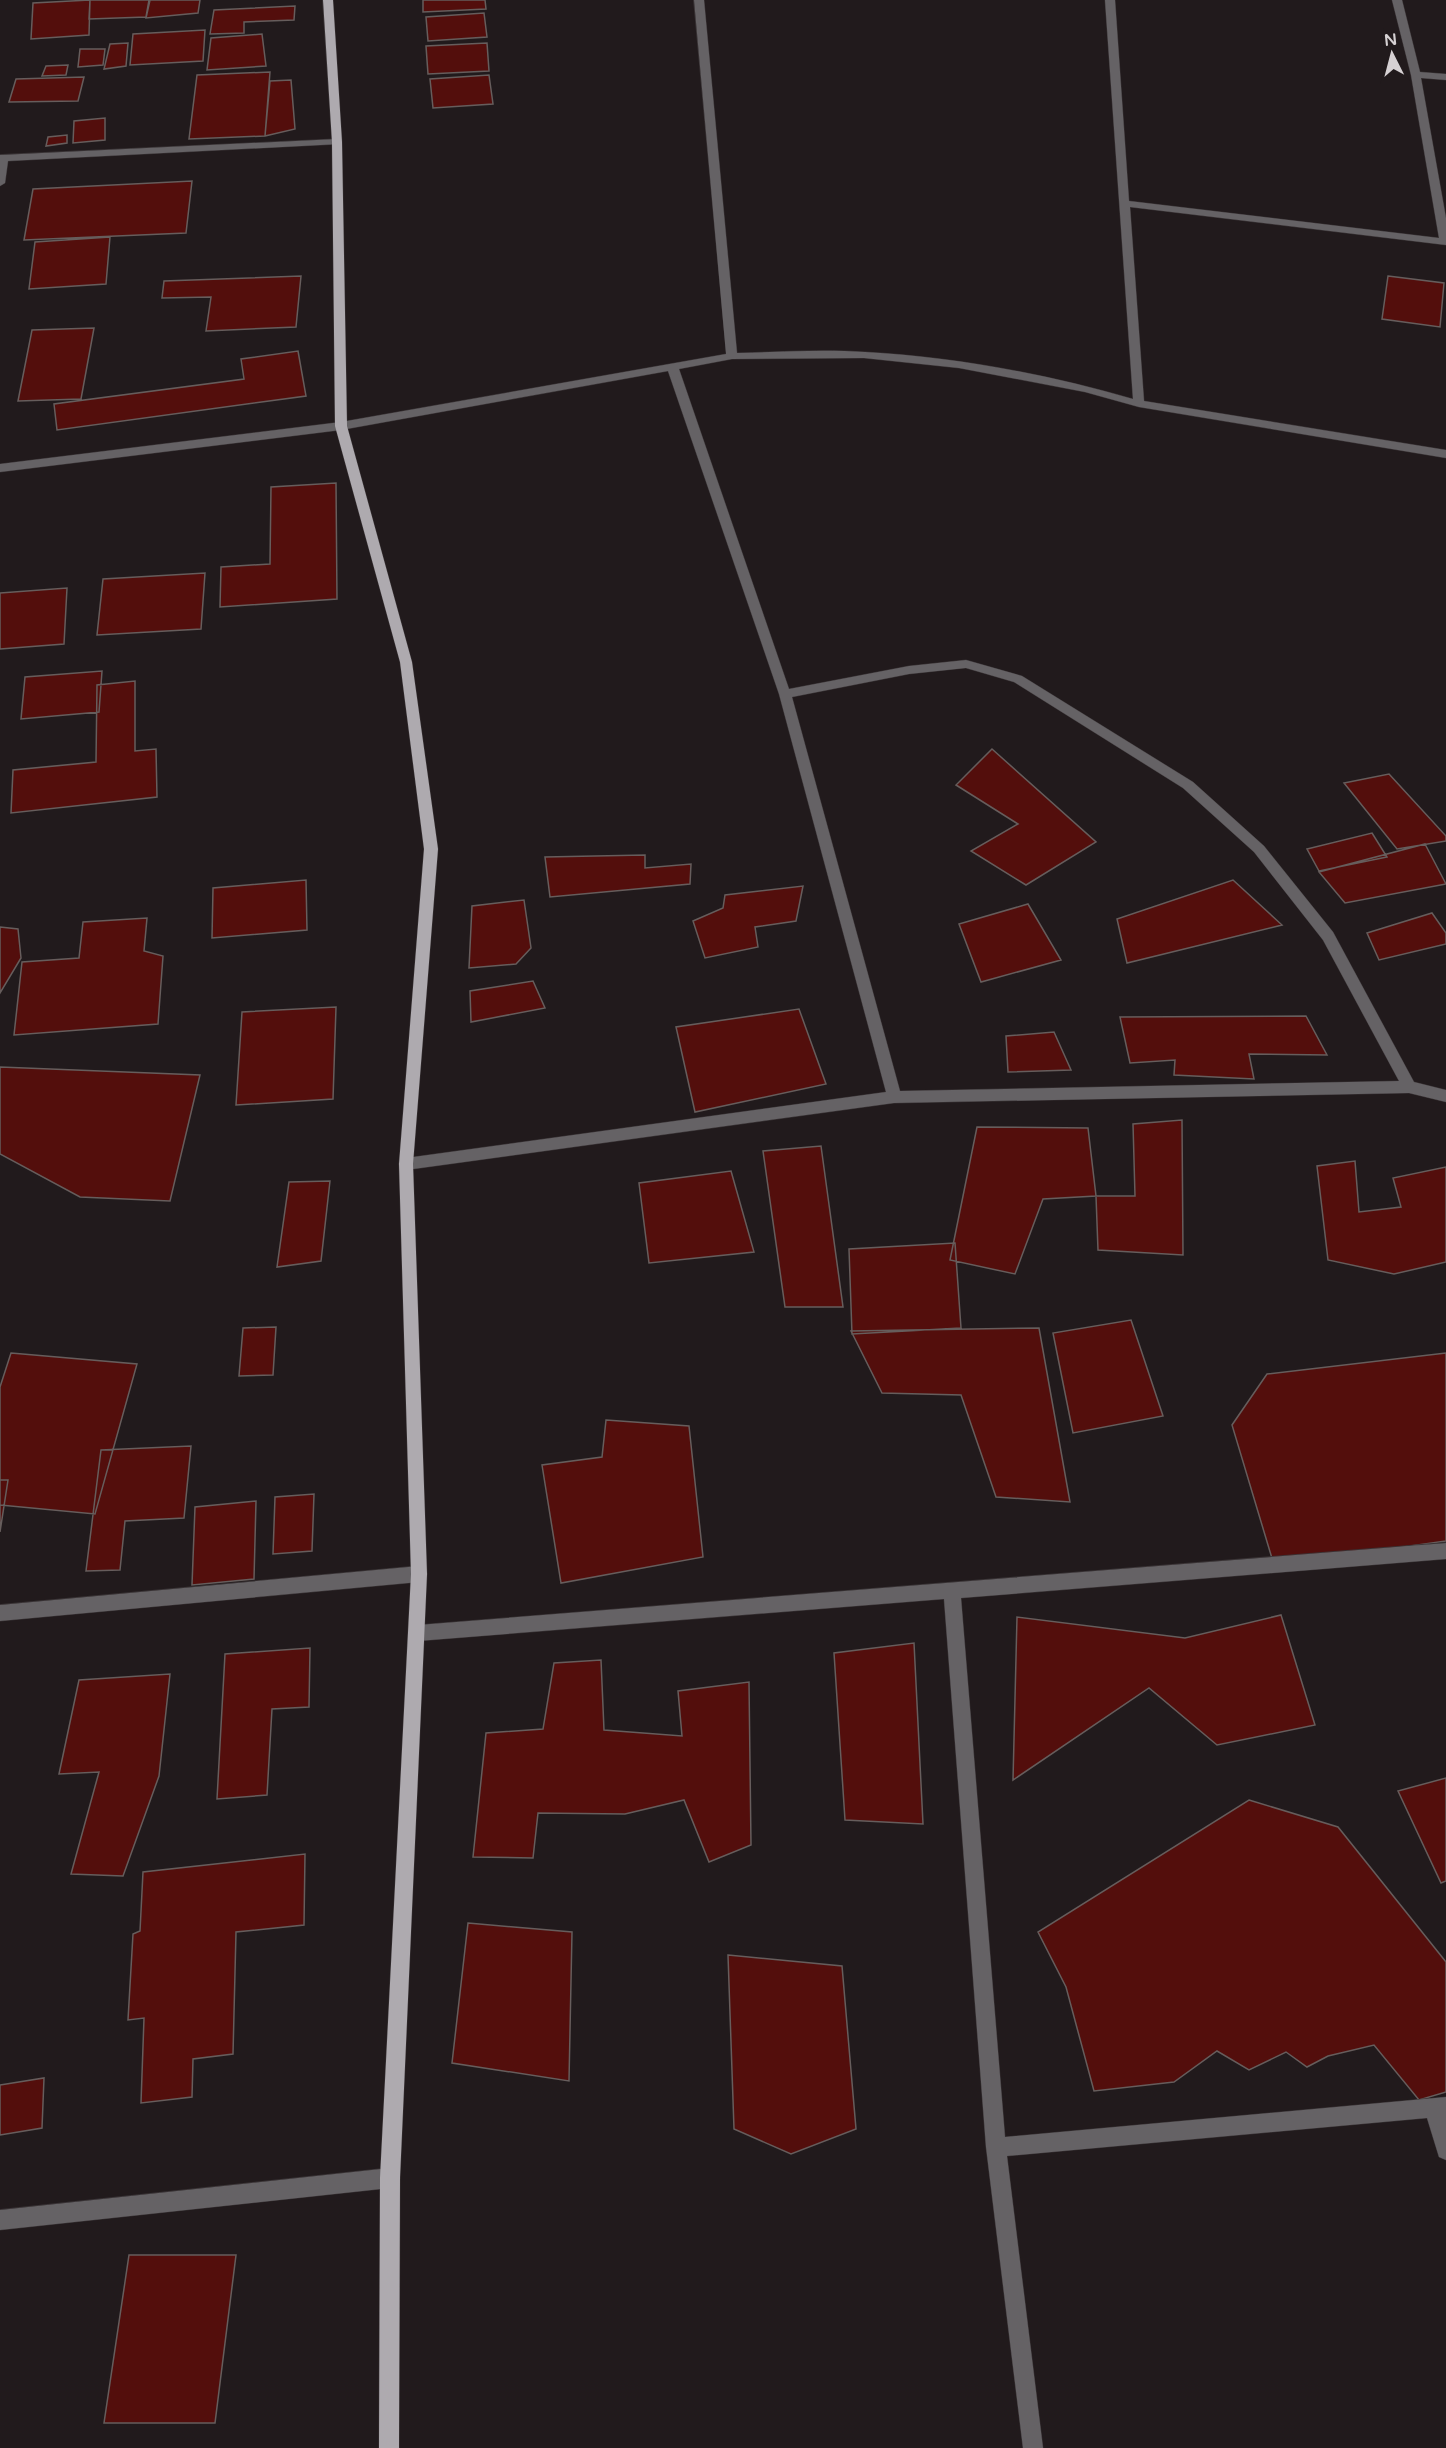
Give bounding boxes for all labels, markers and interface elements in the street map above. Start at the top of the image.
north arrow [1362,24,1422,84]
text: N [1383,29,1398,51]

